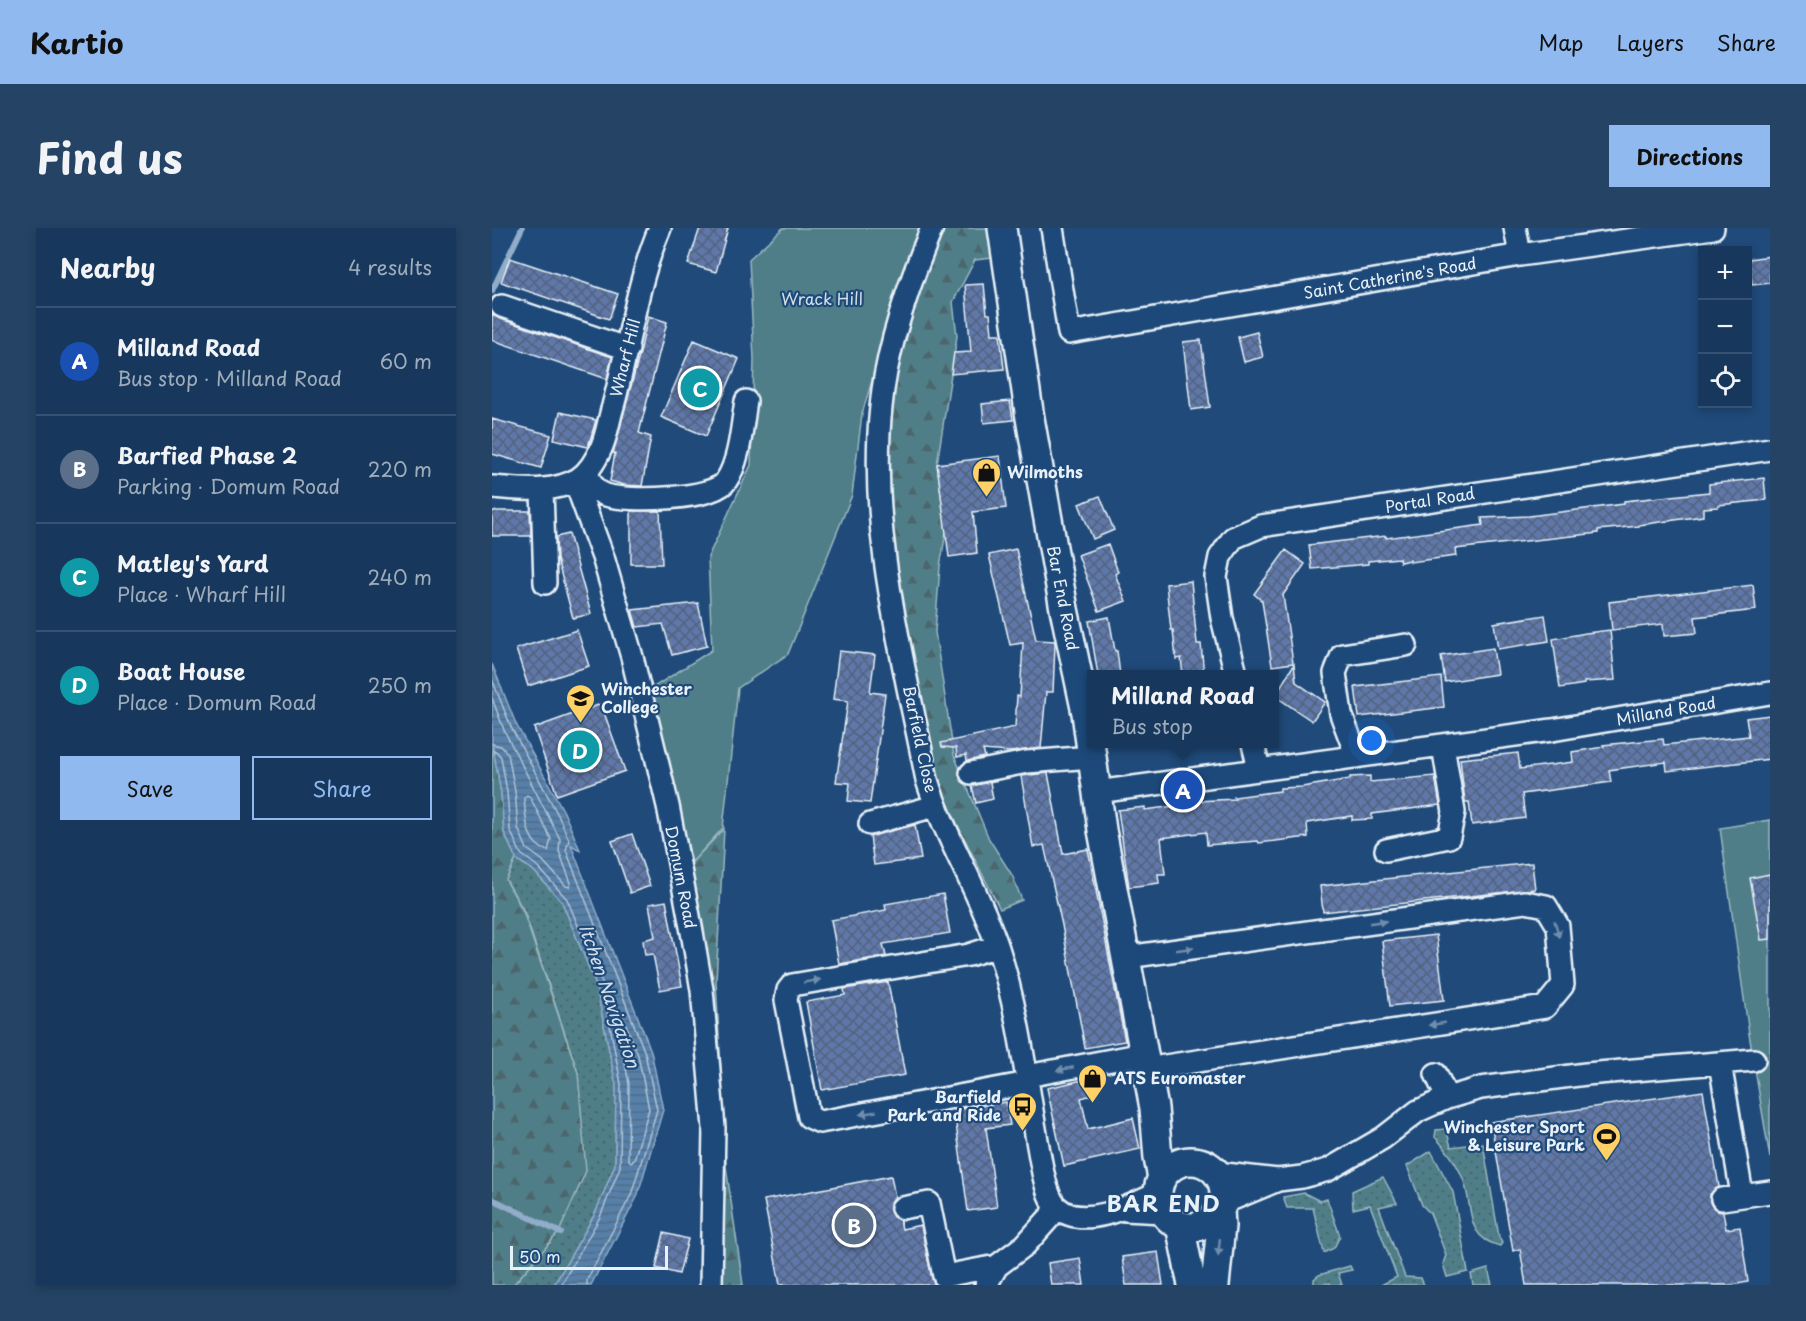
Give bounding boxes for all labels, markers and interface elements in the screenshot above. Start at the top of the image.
text: Kartio [30,21,124,64]
text: Map [1539,26,1583,58]
text: Layers [1616,26,1684,58]
text: Share [1717,26,1776,58]
text: Find us [36,125,183,188]
button: Directions [1609,125,1770,187]
map controls [1698,246,1752,408]
button: + [1698,246,1752,300]
text: Nearby [60,248,155,287]
street label: Saint Catherine's Road [1301,250,1478,304]
text: 4 results [348,252,432,282]
park label: Wrack Hill [781,286,863,310]
button: − [1698,300,1752,354]
street label: Wharf Hill [603,316,645,399]
text: Milland Road [117,330,260,363]
text: A [72,346,87,376]
text: 60 m [380,346,432,376]
button: locate [1698,354,1752,408]
text: Bus stop · Milland Road [117,363,342,393]
pin: C [680,366,720,410]
text: Barfied Phase 2 [117,438,297,471]
text: B [73,454,86,484]
text: 220 m [368,454,432,484]
shop icon: Wilmoths [970,456,1002,498]
place label: Wilmoths [1007,459,1083,483]
text: Parking · Domum Road [117,471,340,501]
street label: Portal Road [1383,480,1476,518]
street label: Bar End Road [1042,543,1086,652]
text: Matley's Yard [117,546,269,579]
text: C [72,562,87,592]
text: 240 m [367,562,432,592]
text: Place · Wharf Hill [117,579,286,609]
text: Boat House [117,654,245,687]
text: D [72,670,87,700]
text: 250 m [368,670,432,700]
popup [1087,670,1279,748]
place label: Winchester College [601,676,693,718]
text: Milland Road [1111,678,1255,711]
school or university icon: Winchester College [564,682,596,724]
street label: Barfield Close [898,683,944,795]
text: Place · Domum Road [117,687,317,717]
street label: Milland Road [1614,689,1718,731]
text: Bus stop [1111,711,1193,741]
your location [1357,726,1386,755]
pin: D [560,728,599,772]
button: Save [60,756,240,820]
button: Share [252,756,432,820]
pin: A [1164,768,1202,812]
street label: Domum Road [660,823,704,931]
one-way arrow [1369,918,1388,927]
water label: Itchen Navigation [573,920,648,1072]
one-way arrow [1553,920,1562,938]
one-way arrow [1176,945,1195,954]
one-way arrow [802,976,821,985]
one-way arrow [1427,1020,1446,1029]
shop icon: ATS Euromaster [1077,1062,1109,1104]
one-way arrow [1055,1065,1074,1074]
place label: ATS Euromaster [1113,1065,1246,1089]
place label: Barfield Park and Ride [887,1084,1001,1126]
bus stop icon: Barfield Park and Ride [1006,1090,1038,1132]
one-way arrow [858,1109,877,1118]
place label: Winchester Sport & Leisure Park [1443,1114,1585,1156]
sports icon: Winchester Sport & Leisure Park [1590,1120,1622,1162]
district label: BAR END [1107,1186,1221,1219]
pin: B [834,1202,874,1248]
one-way arrow [1214,1237,1224,1256]
scale bar [510,1243,668,1270]
text: 50 m [519,1244,560,1268]

